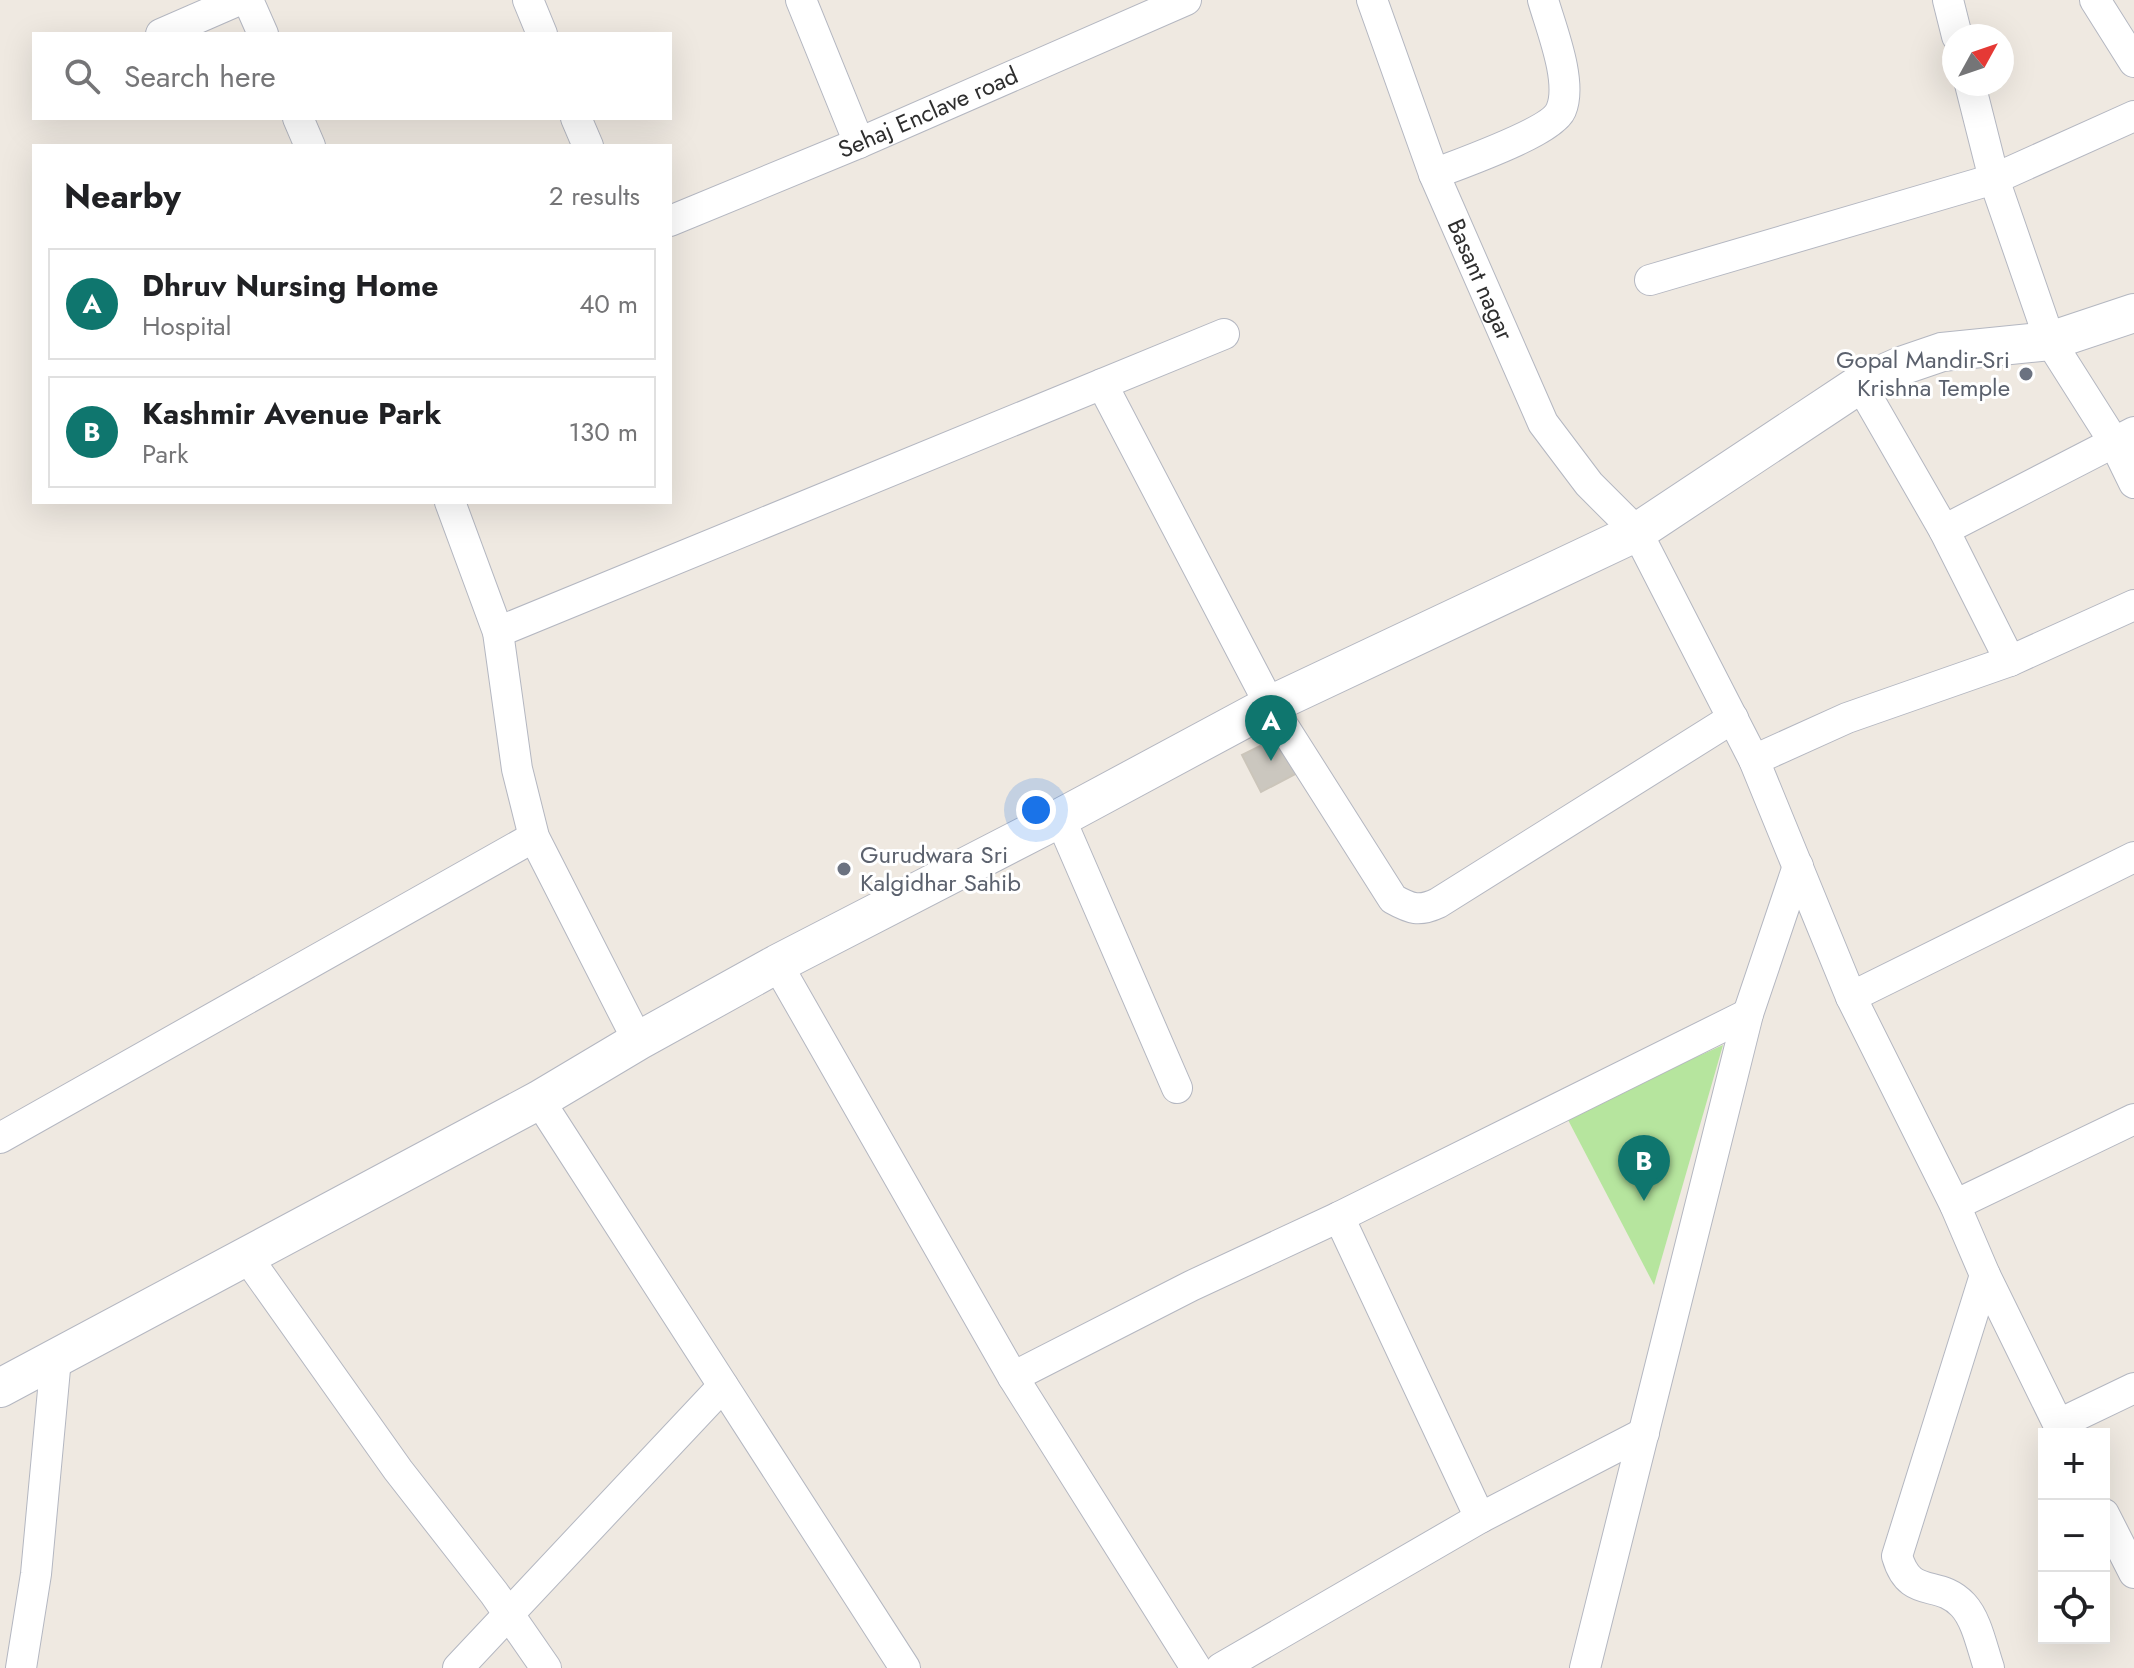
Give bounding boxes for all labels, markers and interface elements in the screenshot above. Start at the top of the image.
north arrow [1942,24,2014,96]
search box [32,32,672,120]
icon: search [60,54,104,98]
text: Search here [124,55,276,98]
street label: Sehaj Enclave road [833,58,1024,167]
text: Nearby [64,172,181,221]
text: 2 results [549,177,640,215]
street label: Basant nagar [1439,213,1523,346]
text: Dhruv Nursing Home [142,264,438,307]
text: A [82,285,102,323]
text: 40 m [579,285,638,323]
text: Hospital [142,307,232,345]
place label: Gopal Mandir-Sri Krishna Temple [1836,342,2010,405]
marker: Gopal Mandir-Sri Krishna Temple [2017,365,2035,383]
text: Kashmir Avenue Park [142,392,442,435]
text: B [83,413,101,451]
text: 130 m [568,413,638,451]
text: Park [142,435,188,473]
pin: A [1245,695,1297,761]
your location [1016,790,1056,830]
place label: Gurudwara Sri Kalgidhar Sahib [860,837,1021,900]
marker: Gurudwara Sri Kalgidhar Sahib [835,860,853,878]
pin: B [1618,1135,1670,1201]
map controls [2038,1428,2110,1644]
button: + [2038,1428,2110,1500]
button: − [2038,1500,2110,1572]
button: locate [2038,1572,2110,1644]

